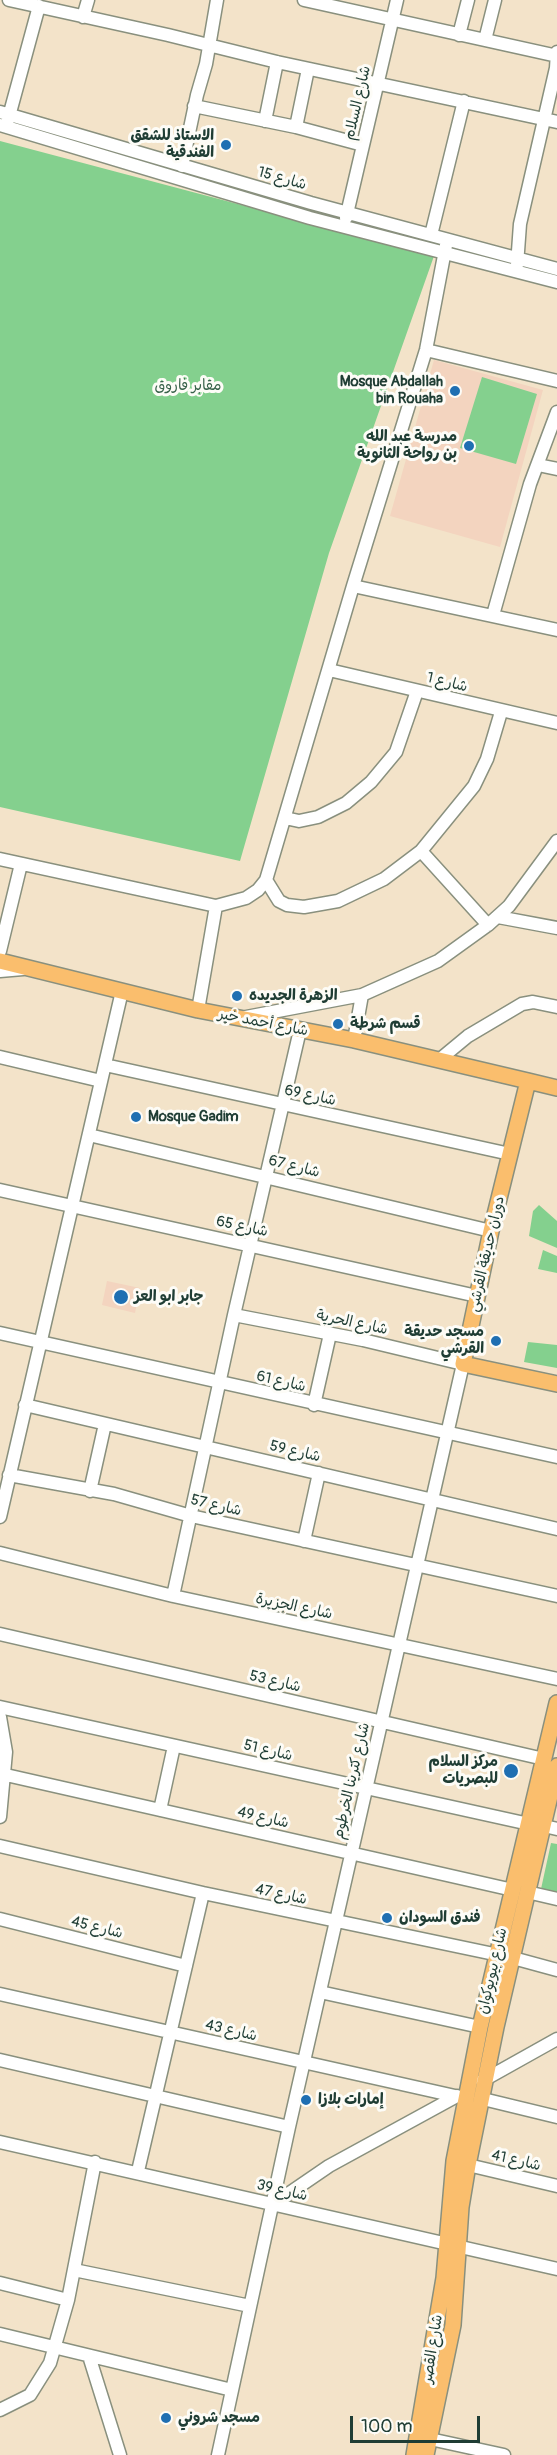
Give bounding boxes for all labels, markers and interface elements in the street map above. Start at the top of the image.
street label: شارع السلام [341,64,375,142]
place label: الاستاذ للشقق الفندقية [131,127,214,162]
marker: الاستاذ للشقق الفندقية [219,138,233,152]
street label: شارع 15 [256,163,308,195]
place label: Mosque Abdallah bin Rouaha [340,373,443,408]
park label: مقابر فاروق [154,377,222,395]
marker: Mosque Abdallah bin Rouaha [448,384,462,398]
place label: مدرسة عبد الله بن رواحة الثانوية [357,428,457,463]
marker: مدرسة عبد الله بن رواحة الثانوية [462,439,476,453]
street label: شارع 1 [425,669,469,697]
place label: الزهرة الجديده [249,987,338,1005]
marker: الزهرة الجديده [230,989,244,1003]
street label: شارع أحمد خير [216,1005,310,1041]
place label: قسم شرطة [350,1015,421,1033]
marker: قسم شرطة [331,1017,345,1031]
street label: شارع 69 [283,1082,337,1110]
place label: Mosque Gadim [148,1108,239,1126]
marker: Mosque Gadim [129,1110,143,1124]
street label: شارع 67 [266,1152,322,1182]
street label: دوران حديقة القرشي [465,1194,509,1314]
street label: شارع 65 [214,1213,270,1241]
marker: جابر ابو العز [112,1288,130,1306]
place label: جابر ابو العز [134,1288,203,1306]
street label: شارع الحرية [315,1307,389,1339]
place label: مسجد حديقة القرشي [404,1323,484,1358]
marker: مسجد حديقة القرشي [489,1334,503,1348]
street label: شارع 61 [254,1368,308,1396]
street label: شارع 59 [268,1437,322,1467]
street label: شارع 57 [189,1491,243,1521]
street label: شارع الجزيرة [254,1590,334,1624]
street label: شارع 53 [248,1667,302,1697]
street label: شارع كترينا الخرطوم [330,1721,374,1841]
street label: شارع 51 [242,1737,294,1765]
place label: مركز السلام للبصريات [428,1753,498,1788]
marker: مركز السلام للبصريات [502,1762,520,1780]
street label: شارع 49 [236,1803,290,1833]
street label: شارع 47 [254,1881,308,1909]
place label: فندق السودان [399,1909,481,1927]
marker: فندق السودان [380,1911,394,1925]
street label: شارع 45 [69,1913,125,1943]
street label: شارع بيويوكوان [474,1926,512,2016]
street label: شارع 43 [203,2016,259,2046]
place label: إمارات بلازا [318,2091,384,2109]
marker: إمارات بلازا [299,2093,313,2107]
street label: شارع 41 [489,2147,543,2175]
street label: شارع 39 [255,2176,309,2206]
street label: شارع القصر [419,2313,447,2385]
scale bar [353,2404,484,2442]
place label: مسجد شروني [178,2409,260,2427]
marker: مسجد شروني [159,2411,173,2425]
text: 100 m [361,2415,413,2438]

